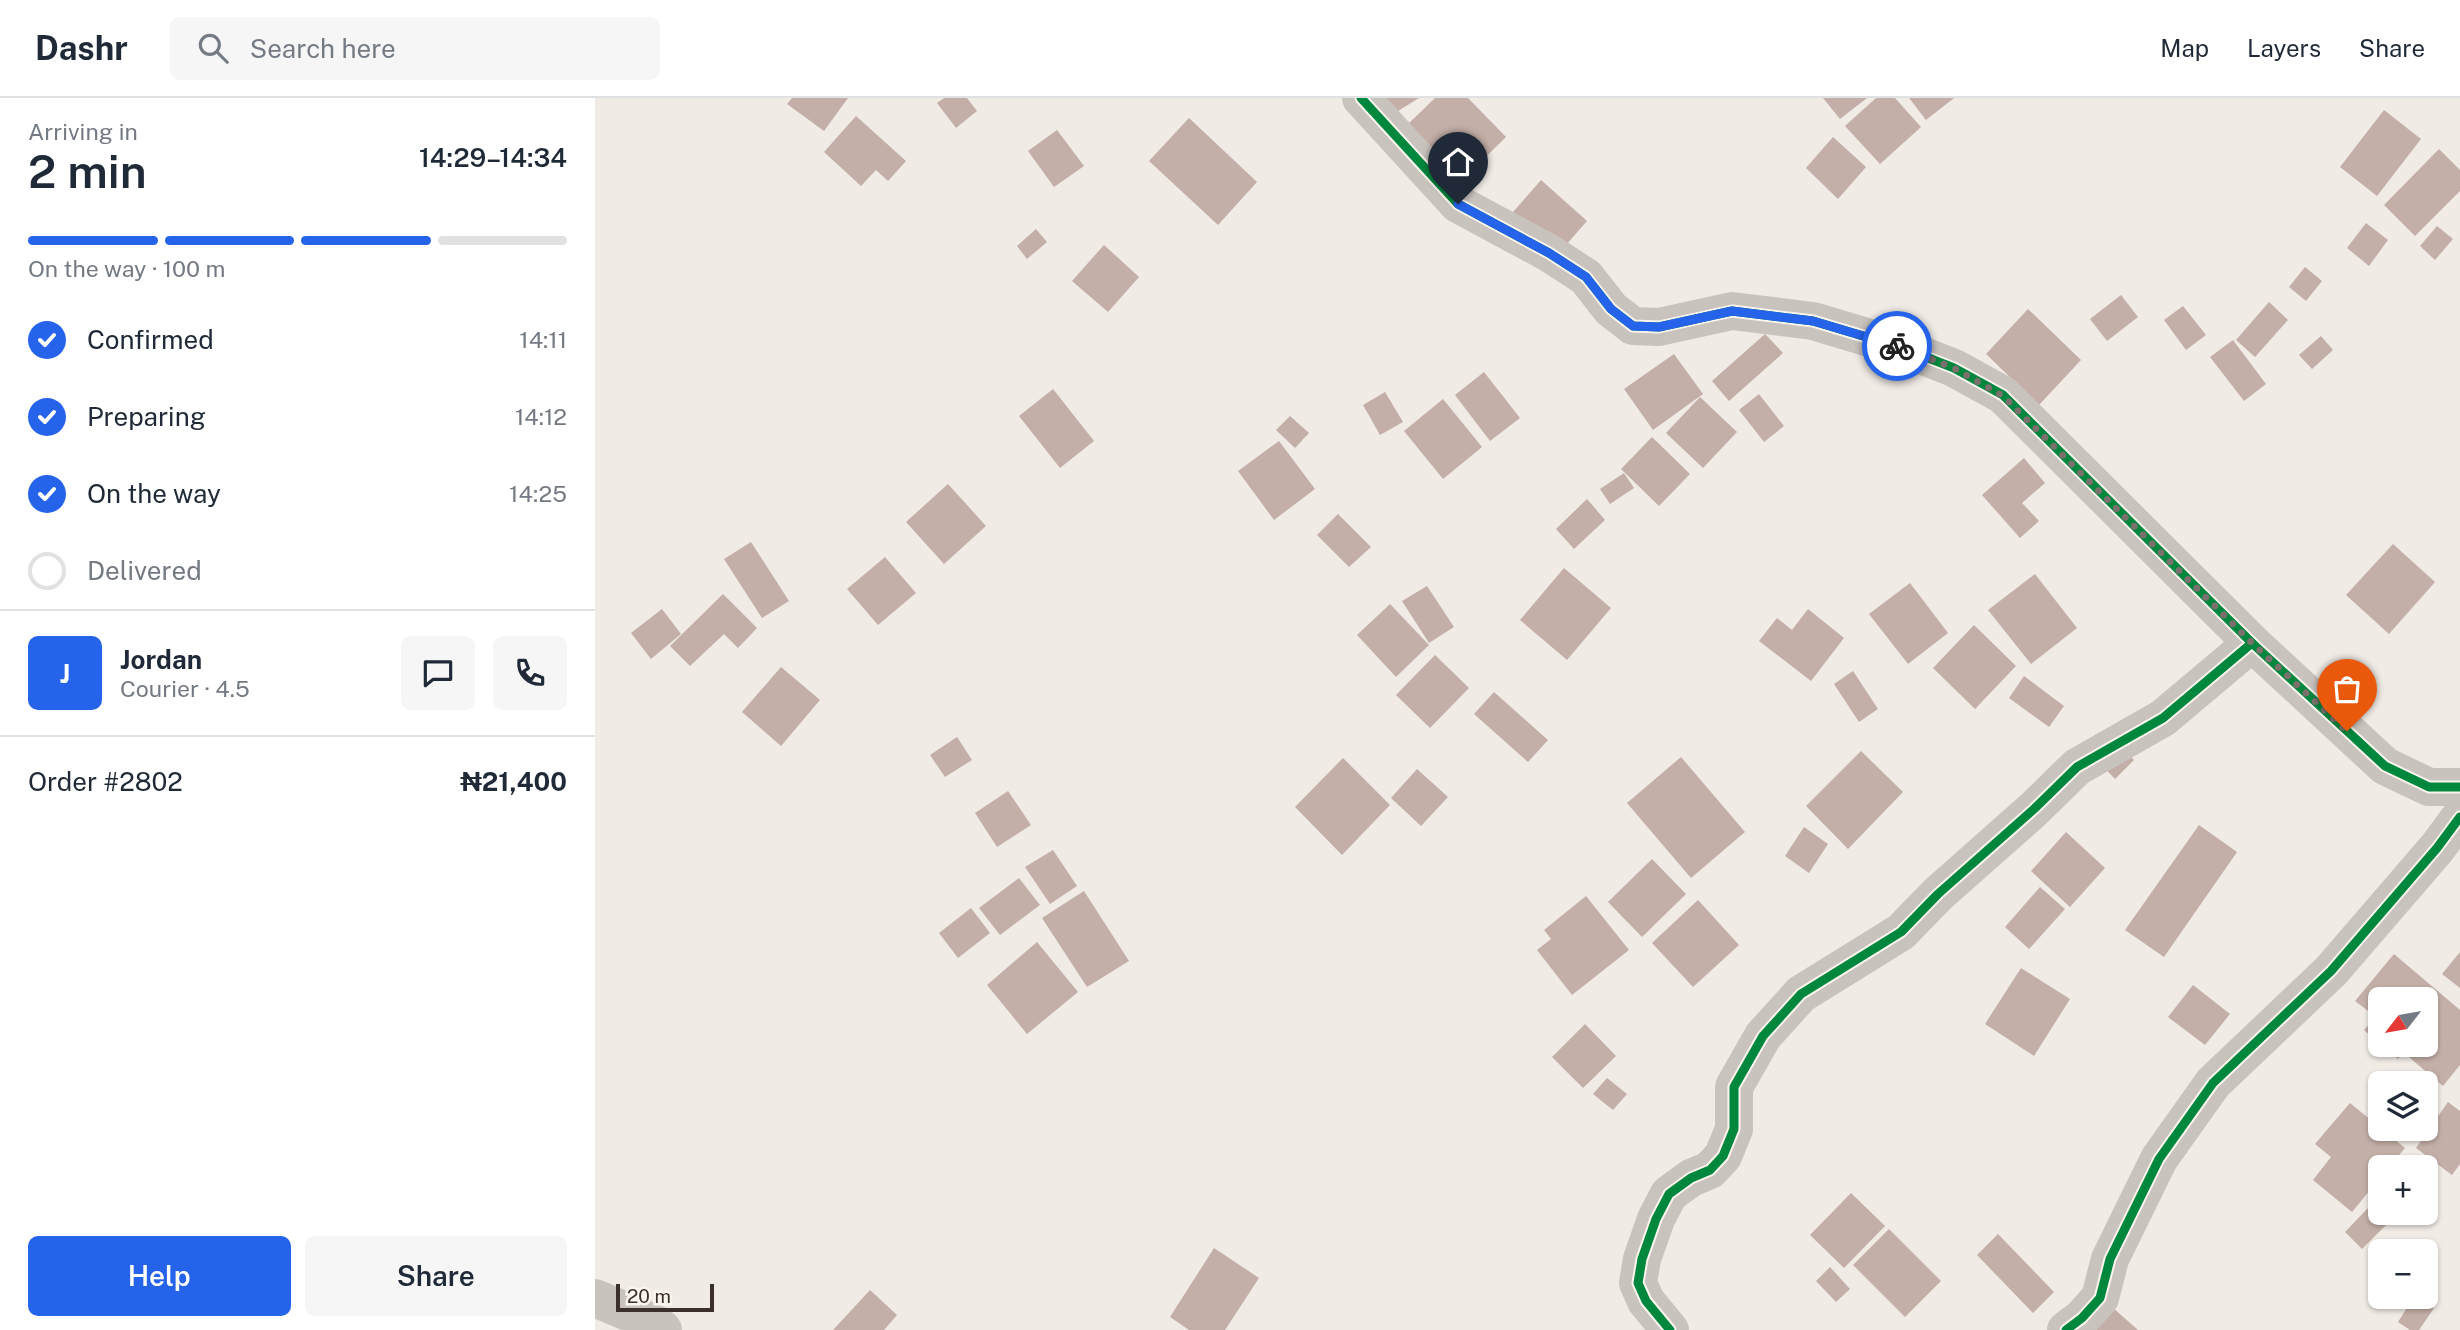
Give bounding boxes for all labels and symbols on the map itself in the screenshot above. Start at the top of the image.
pin [1428,132,1488,204]
courier [1862,311,1932,381]
pin [2317,659,2377,731]
north arrow [2368,987,2438,1057]
scale bar [616,1281,714,1313]

